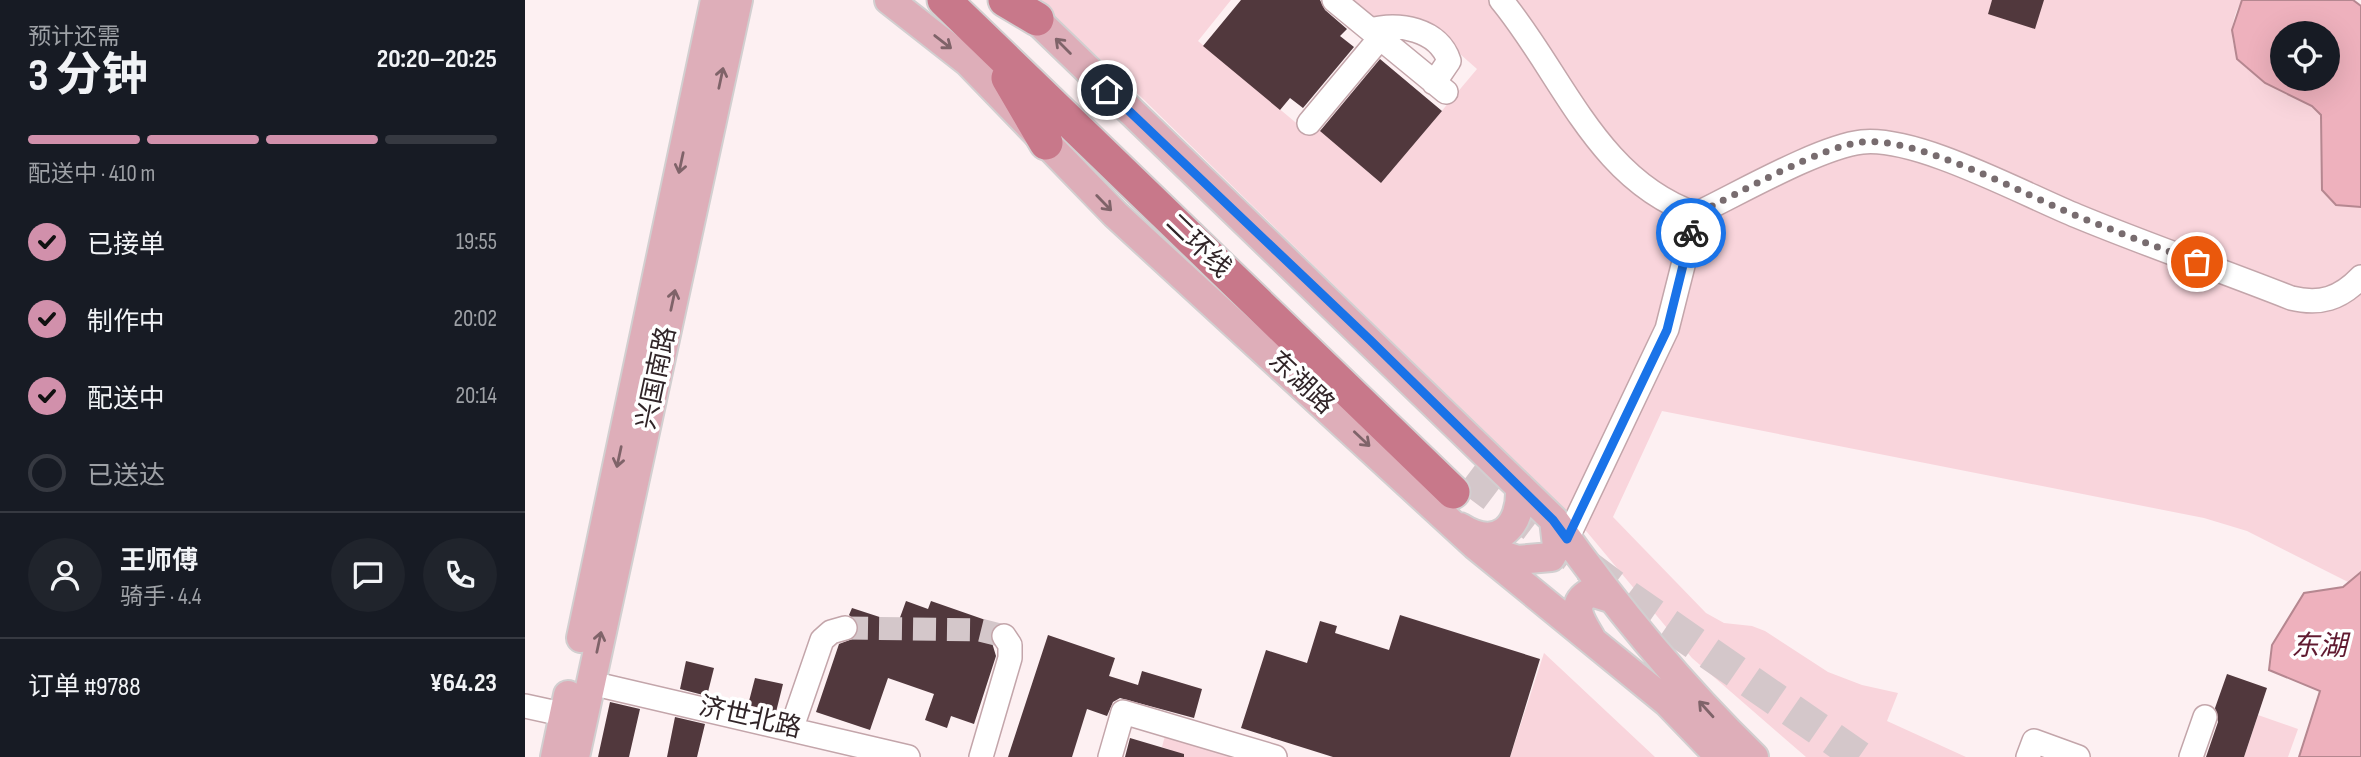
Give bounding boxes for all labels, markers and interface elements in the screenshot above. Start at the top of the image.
map controls [2270,21,2340,91]
button: locate [2270,21,2340,91]
text: 预计还需 [28,23,120,51]
one-way arrow [934,34,952,50]
one-way arrow [1055,37,1072,54]
text: 20:20–20:25 [377,44,497,75]
text: 3 分钟 [28,49,148,104]
pin [1077,60,1137,120]
one-way arrow [715,67,729,90]
icon: home [1088,71,1126,109]
one-way arrow [673,151,687,174]
text: 配送中 · 410 m [28,160,155,188]
one-way arrow [1095,194,1112,211]
courier [1656,198,1726,268]
street label: 二环线 [1159,208,1237,284]
icon: bike [1672,214,1710,252]
icon: check [28,223,66,261]
text: 19:55 [456,228,497,256]
text: 已接单 [87,230,165,261]
pin [2167,232,2227,292]
icon: bag [2178,243,2216,281]
one-way arrow [667,289,681,312]
icon: check [28,300,66,338]
text: 20:02 [453,305,497,333]
text: 制作中 [87,307,165,338]
street label: 兴国南路 [631,324,683,432]
street label: 东湖路 [1262,345,1340,421]
icon: check [28,377,66,415]
text: 20:14 [456,382,497,410]
text: 配送中 [87,384,165,415]
one-way arrow [1353,431,1371,447]
one-way arrow [611,445,625,468]
text: 已送达 [87,461,165,492]
button: person [28,538,102,612]
button: chat [331,538,405,612]
button: phone [423,538,497,612]
text: 王师傅 [120,546,198,577]
text: 骑手 · 4.4 [120,583,201,611]
water label: 东湖 [2291,630,2351,663]
one-way arrow [593,631,607,654]
text: ¥64.23 [430,668,497,699]
text: 订单 #9788 [28,672,141,703]
street label: 济世北路 [696,691,804,745]
one-way arrow [1698,700,1714,718]

